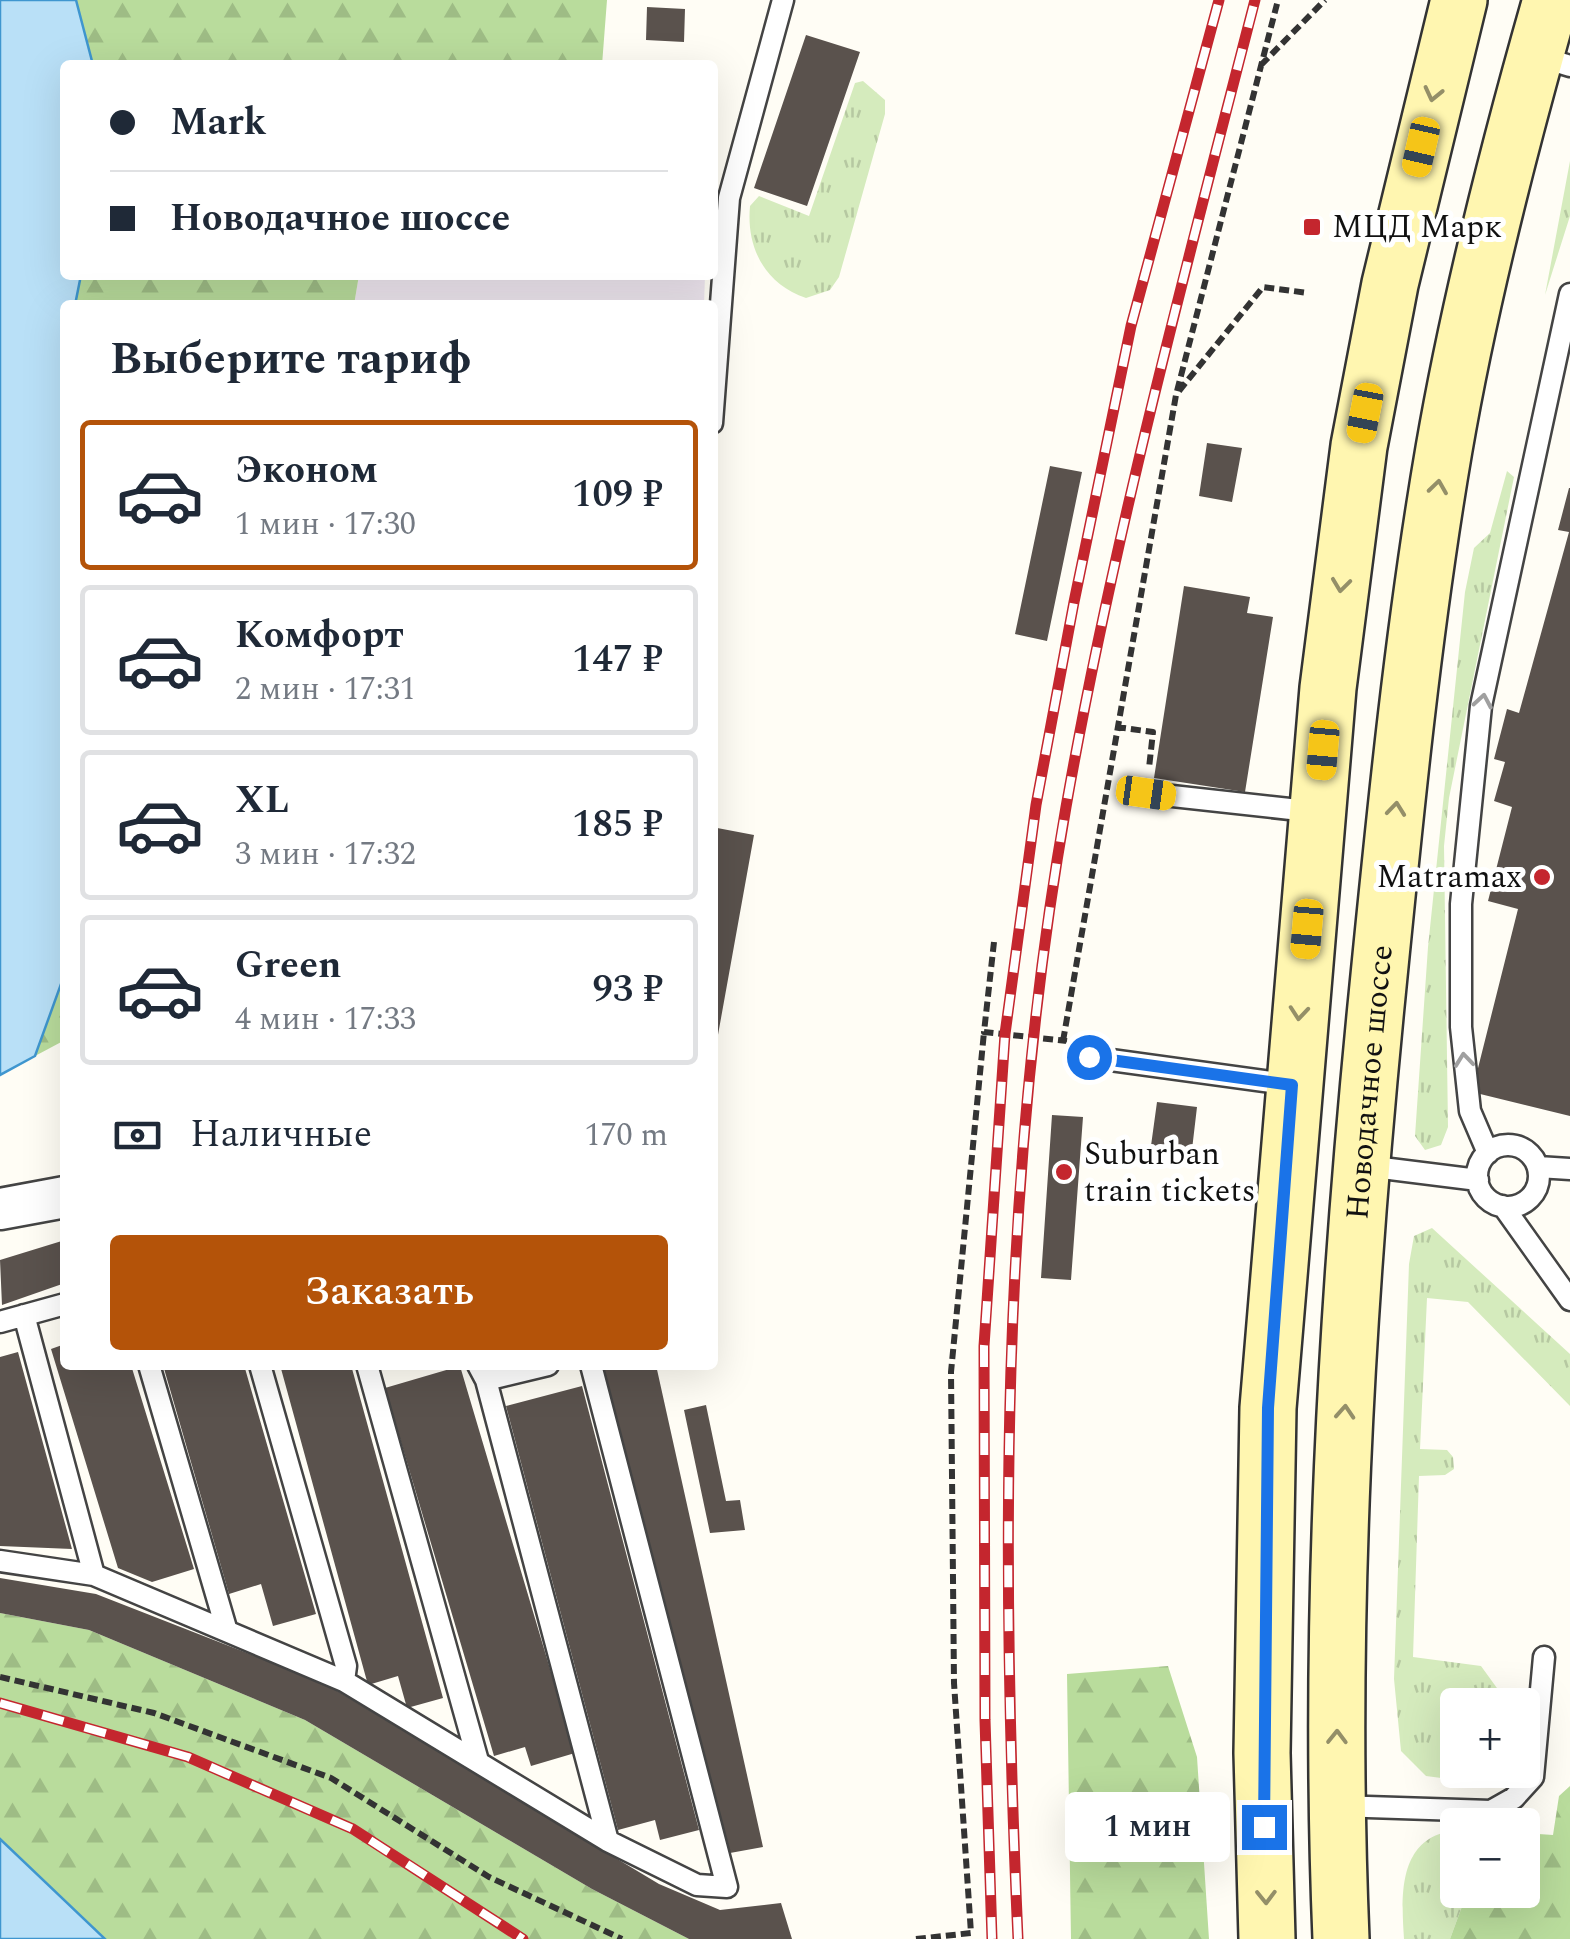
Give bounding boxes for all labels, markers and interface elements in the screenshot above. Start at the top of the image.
one-way arrow [1424,85,1445,102]
text: Mark [170,94,266,152]
car [1400,114,1442,180]
text: Новодачное шоссе [170,190,510,248]
place label: МЦД Марк [1332,203,1502,252]
marker: МЦД Марк [1301,216,1323,238]
text: Выберите тариф [110,325,471,394]
car [1345,381,1385,445]
text: Эконом [235,442,378,500]
icon: car [115,450,205,540]
text: 109 ₽ [572,466,663,524]
one-way arrow [1427,478,1448,495]
text: 1 мин · 17:30 [235,500,416,549]
one-way arrow [1332,577,1353,593]
text: Комфорт [235,607,404,665]
icon: car [115,615,205,705]
text: 147 ₽ [572,631,663,689]
text: 2 мин · 17:31 [235,665,416,714]
one-way arrow [1472,693,1493,709]
car [1305,719,1341,781]
text: XL [235,772,289,830]
car [1114,774,1178,812]
icon: car [115,780,205,870]
text: 185 ₽ [572,796,663,854]
one-way arrow [1385,801,1406,817]
text: 3 мин · 17:32 [235,830,416,879]
place label: Matramax [1377,853,1522,902]
marker: Matramax [1531,866,1553,888]
car [1289,898,1325,960]
text: Green [235,937,342,995]
street label: Новодачное шоссе [1333,942,1406,1221]
icon: car [115,945,205,1035]
text: 93 ₽ [592,961,663,1019]
text: 4 мин · 17:33 [235,995,416,1044]
one-way arrow [1289,1005,1311,1021]
route start [1067,1035,1112,1080]
one-way arrow [1454,1051,1476,1067]
text: Наличные [190,1106,372,1164]
icon: cash [110,1108,165,1163]
text: 170 m [584,1111,668,1160]
place label: Suburban train tickets [1084,1130,1256,1216]
marker: Suburban train tickets [1053,1161,1075,1183]
button: Заказать [110,1235,668,1350]
one-way arrow [1334,1403,1355,1419]
map controls [1440,1688,1540,1908]
button: + [1440,1688,1540,1788]
one-way arrow [1326,1728,1347,1744]
callout: 1 мин [1064,1792,1229,1862]
text: 1 мин [1104,1802,1191,1851]
route end [1242,1805,1287,1850]
button: − [1440,1808,1540,1908]
one-way arrow [1255,1889,1276,1905]

